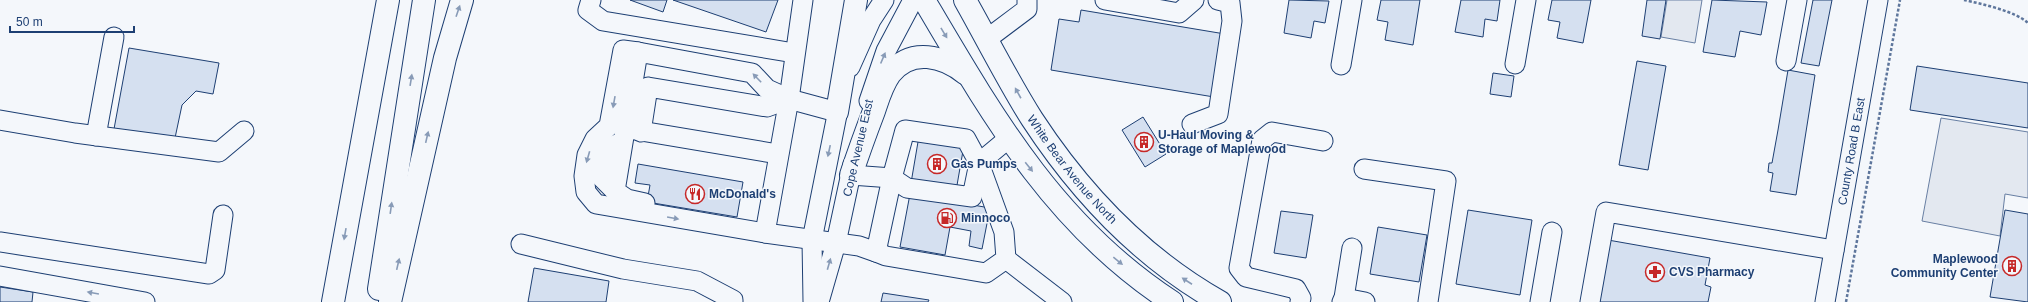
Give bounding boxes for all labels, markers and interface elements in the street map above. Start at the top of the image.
one-way arrow [456,5,462,17]
scale bar [10,8,134,34]
text: 50 m [16,15,43,29]
one-way arrow [941,27,948,39]
one-way arrow [881,51,887,63]
one-way arrow [408,73,414,86]
one-way arrow [752,73,762,83]
one-way arrow [1014,87,1021,99]
one-way arrow [610,96,616,108]
street label: County Road B East [1835,96,1868,206]
street label: Cope Avenue East [840,97,876,198]
street label: White Bear Avenue North [1024,112,1120,227]
place label: U-Haul Moving & Storage of Maplewood [1158,128,1286,156]
one-way arrow [424,131,430,143]
building icon: U-Haul Moving & Storage of Maplewood [1133,131,1155,153]
one-way arrow [826,144,832,157]
one-way arrow [584,151,590,163]
building icon: Gas Pumps [926,153,948,175]
place label: Gas Pumps [951,157,1017,171]
one-way arrow [1025,161,1033,172]
restaurant icon: McDonald's [684,183,706,205]
place label: McDonald's [709,187,776,201]
one-way arrow [388,202,394,214]
fuel station icon: Minnoco [936,207,958,229]
place label: Minnoco [961,211,1010,225]
one-way arrow [667,215,680,221]
one-way arrow [342,228,348,240]
place label: Maplewood Community Center [1891,252,1998,280]
building icon: Maplewood Community Center [2001,255,2023,277]
one-way arrow [1113,257,1123,265]
one-way arrow [396,258,402,270]
one-way arrow [827,258,833,271]
pharmacy icon: CVS Pharmacy [1644,261,1666,283]
place label: CVS Pharmacy [1669,265,1755,279]
one-way arrow [1182,277,1192,285]
one-way arrow [87,290,99,296]

